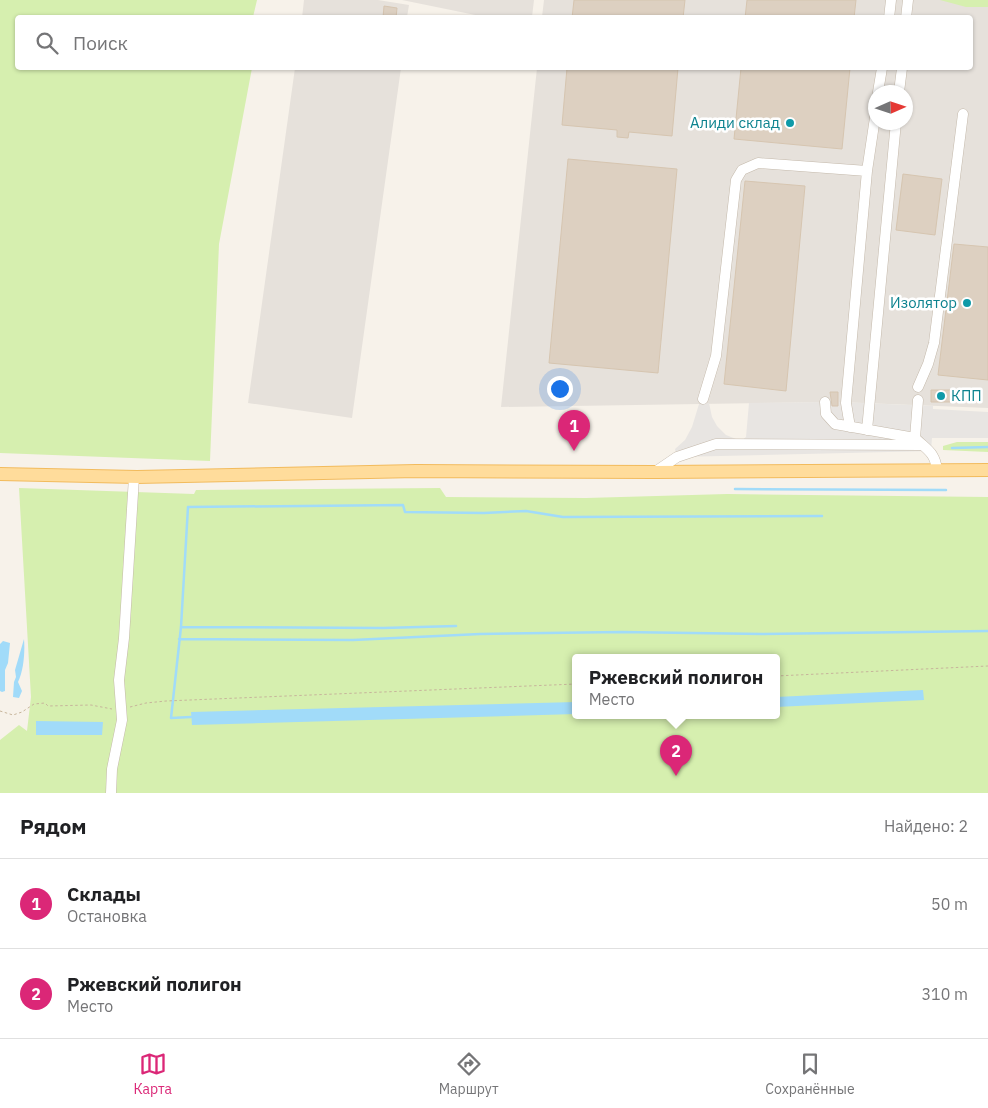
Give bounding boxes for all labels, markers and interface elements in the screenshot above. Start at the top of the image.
search box [15,15,973,70]
icon: search [33,29,61,57]
text: Поиск [73,31,128,55]
north arrow [868,85,913,130]
place label: Алиди склад [690,113,780,132]
marker: Алиди склад [784,117,796,129]
place label: Изолятор [890,293,957,312]
marker: Изолятор [961,297,973,309]
your location [547,376,573,402]
place label: КПП [951,386,982,405]
marker: КПП [935,390,947,402]
pin: 1 [558,410,590,451]
popup [572,654,780,719]
text: Ржевский полигон [589,665,763,689]
text: Место [589,689,635,709]
pin: 2 [660,735,692,776]
text: Рядом [20,812,87,840]
text: Найдено: 2 [884,816,968,836]
text: Склады [67,882,141,906]
text: 1 [31,894,41,914]
text: 50 m [931,894,968,914]
text: Остановка [67,906,147,926]
text: Ржевский полигон [67,972,242,996]
text: 2 [31,984,41,1004]
text: 310 m [921,984,968,1004]
text: Место [67,996,113,1016]
tab: Карта [133,1050,172,1098]
tab: Маршрут [439,1050,499,1098]
tab: Сохранённые [765,1050,855,1098]

